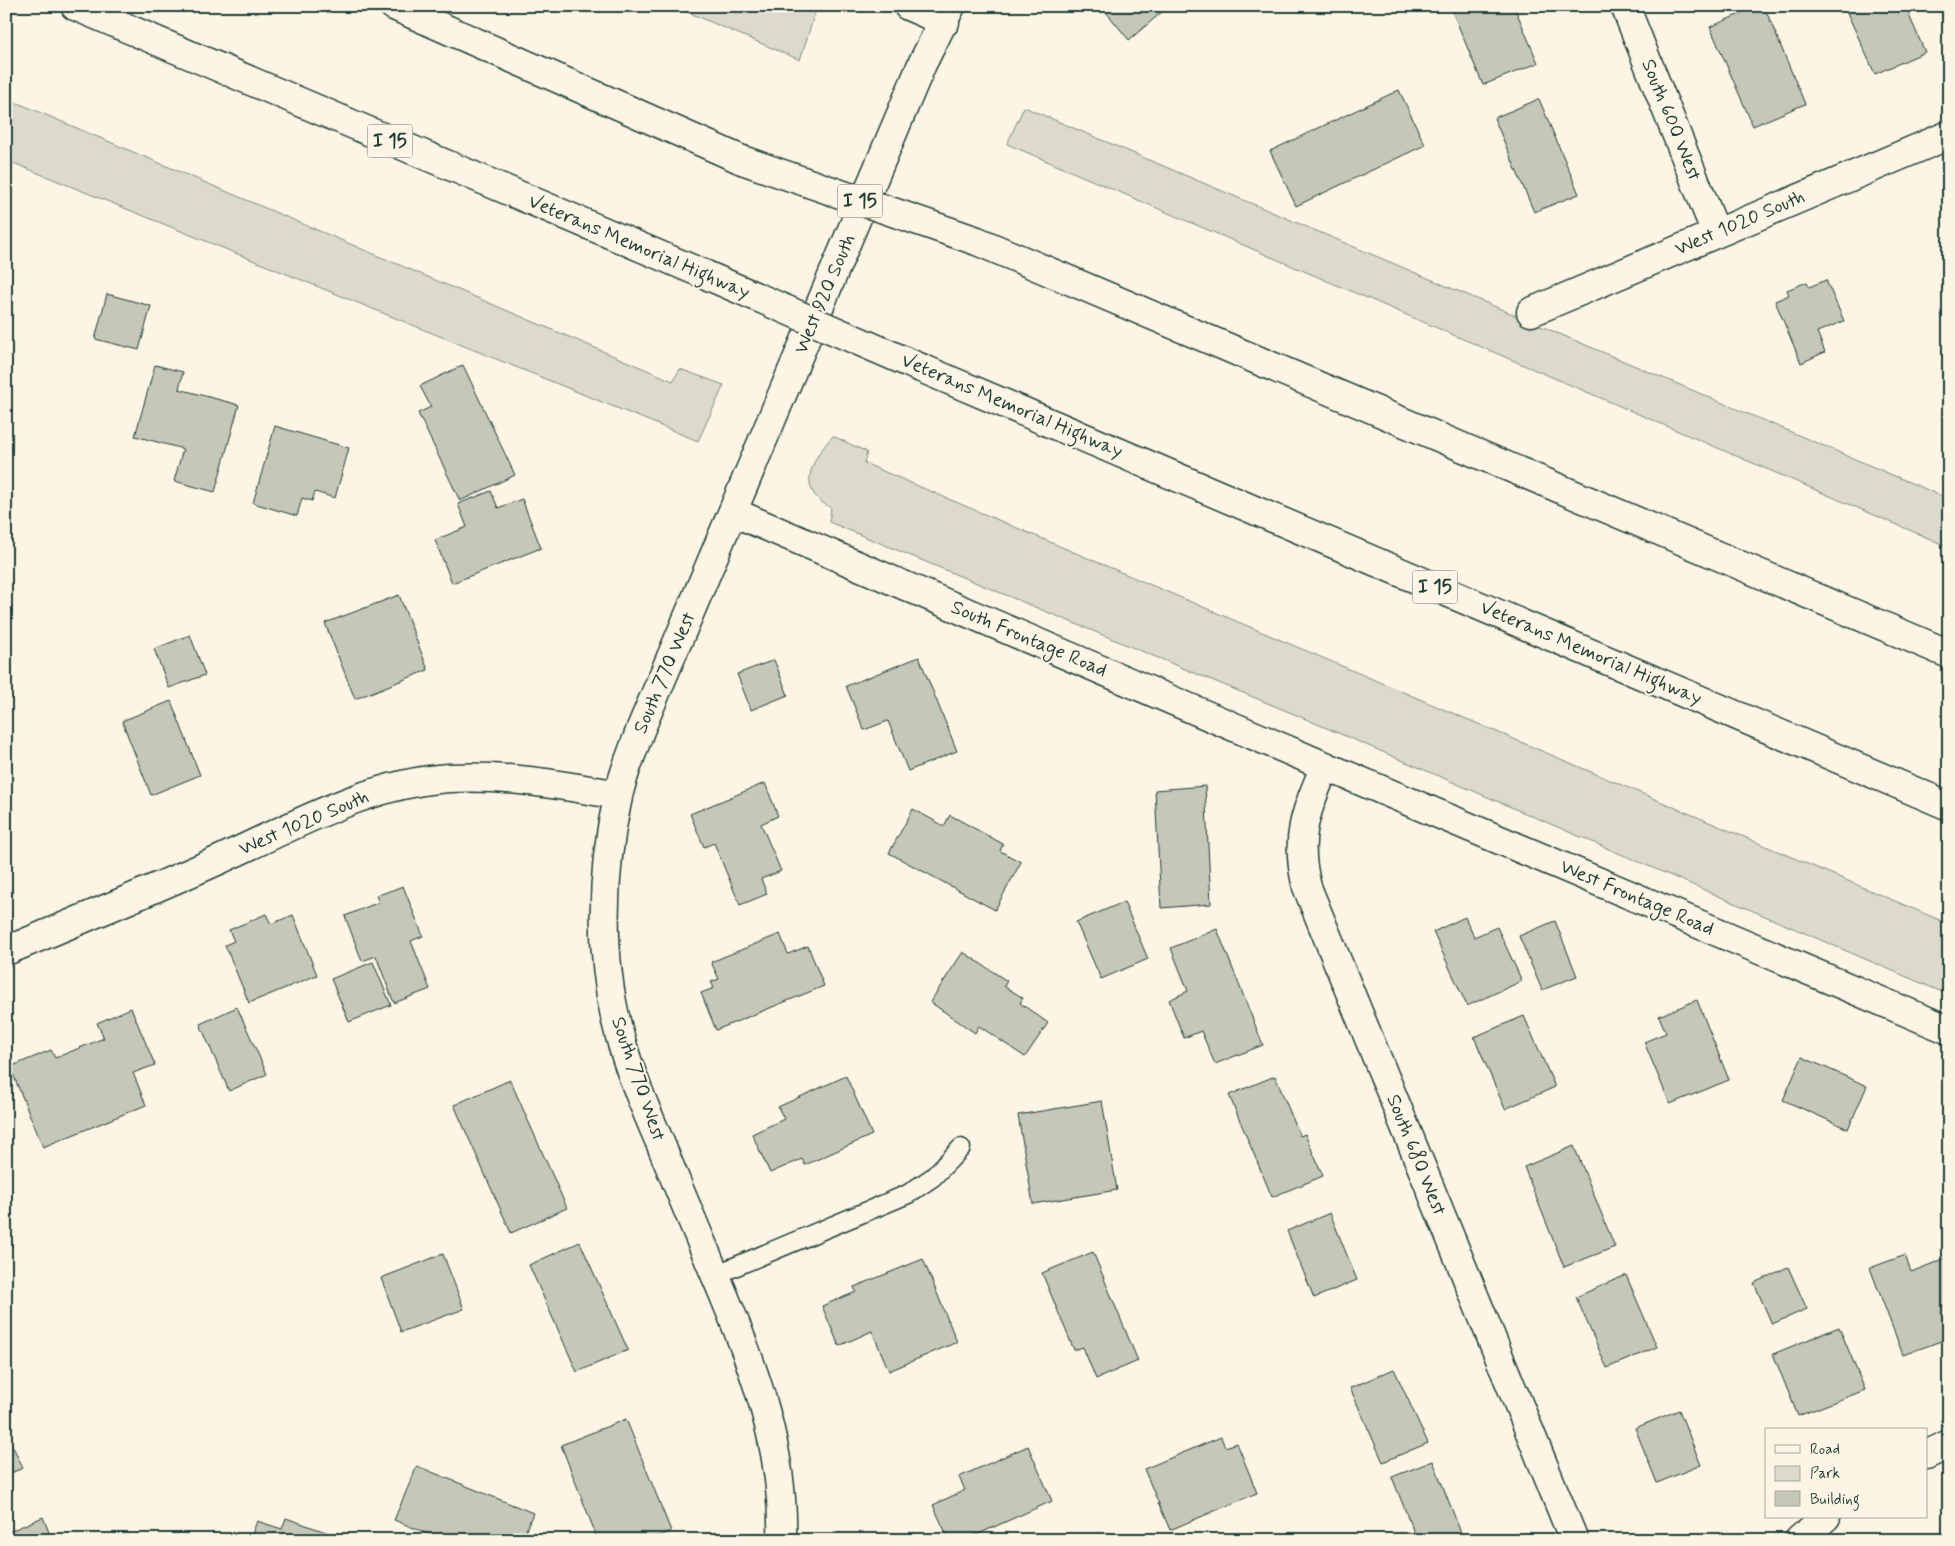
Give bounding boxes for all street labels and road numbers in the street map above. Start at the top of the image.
street label: South 600 West [1634,55,1708,185]
road number: I 15 [368,124,412,158]
street label: West 1020 South [1671,183,1809,263]
road number: I 15 [838,185,882,218]
street label: Veterans Memorial Highway [523,188,754,308]
street label: West 920 South [788,230,862,358]
street label: Veterans Memorial Highway [896,347,1127,467]
road number: I 15 [1412,570,1458,604]
street label: South Frontage Road [946,594,1111,685]
street label: Veterans Memorial Highway [1475,594,1706,714]
street label: South 770 West [627,608,703,738]
street label: West 1020 South [235,783,373,863]
street label: West Frontage Road [1555,853,1718,944]
street label: South 770 West [604,1013,672,1145]
street label: South 680 West [1379,1090,1453,1220]

